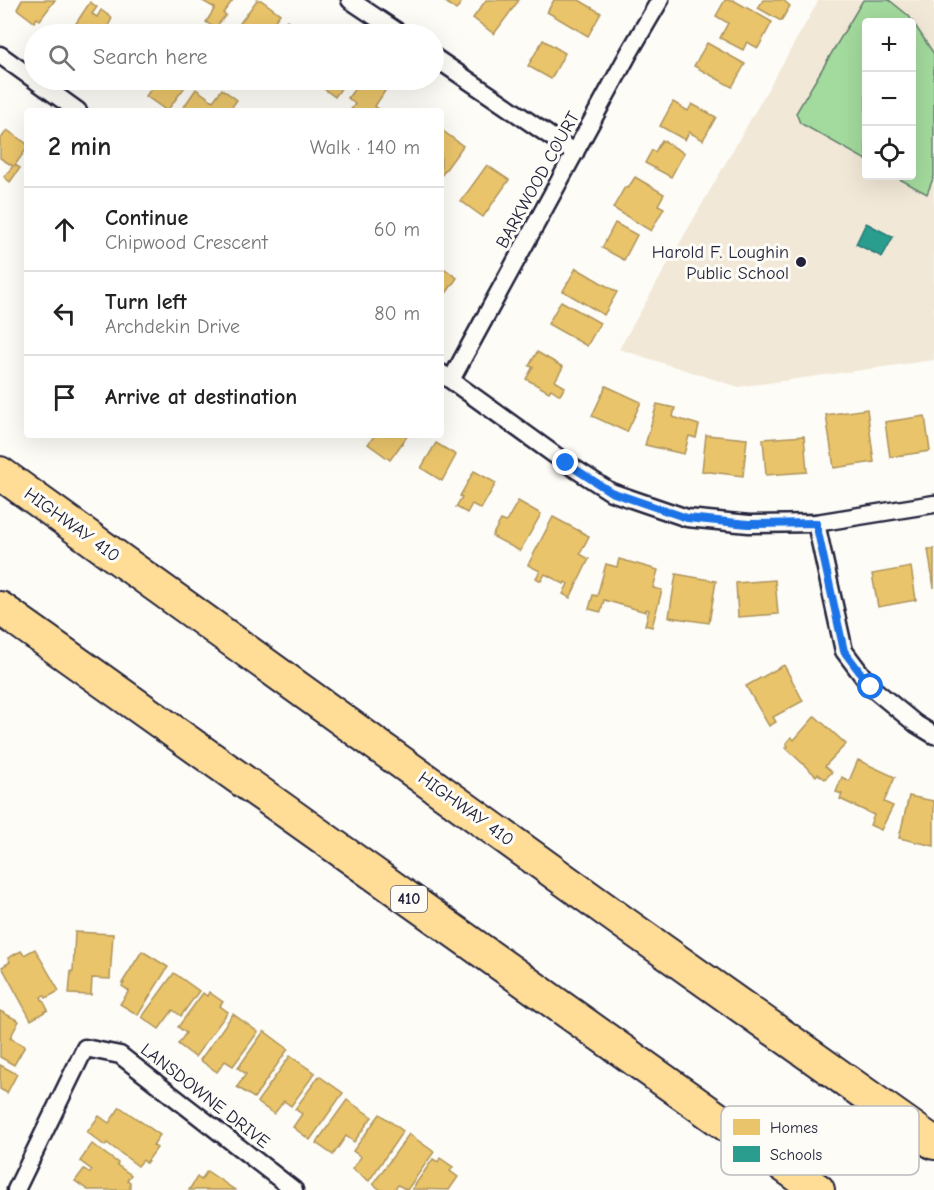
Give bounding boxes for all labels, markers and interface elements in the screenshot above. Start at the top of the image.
map controls [862,18,916,180]
button: + [862,18,916,72]
search box [24,24,444,90]
icon: search [45,41,78,74]
text: Search here [93,44,208,70]
button: − [862,72,916,126]
street label: BARKWOOD COURT [492,107,585,252]
button: locate [862,126,916,180]
text: 2 min [48,132,111,162]
text: Walk · 140 m [310,136,420,159]
text: Continue [105,205,188,231]
icon: ahead [48,213,81,246]
text: 60 m [374,218,420,241]
text: Chipwood Crescent [105,231,268,254]
place label: Harold F. Loughin Public School [652,242,789,284]
marker: Harold F. Loughin Public School [794,255,808,269]
text: Turn left [105,289,187,315]
icon: left [48,297,81,330]
text: 80 m [374,302,420,325]
text: Archdekin Drive [105,315,240,338]
icon: arrive [48,381,81,414]
text: Arrive at destination [105,384,297,410]
route end [552,449,578,475]
street label: HIGHWAY 410 [20,483,124,567]
route start [857,673,883,699]
street label: HIGHWAY 410 [414,767,518,851]
road number: 410 [391,886,427,912]
street label: LANSDOWNE DRIVE [136,1039,274,1153]
legend [721,1106,919,1175]
text: Homes [770,1119,818,1137]
text: Schools [770,1146,823,1164]

